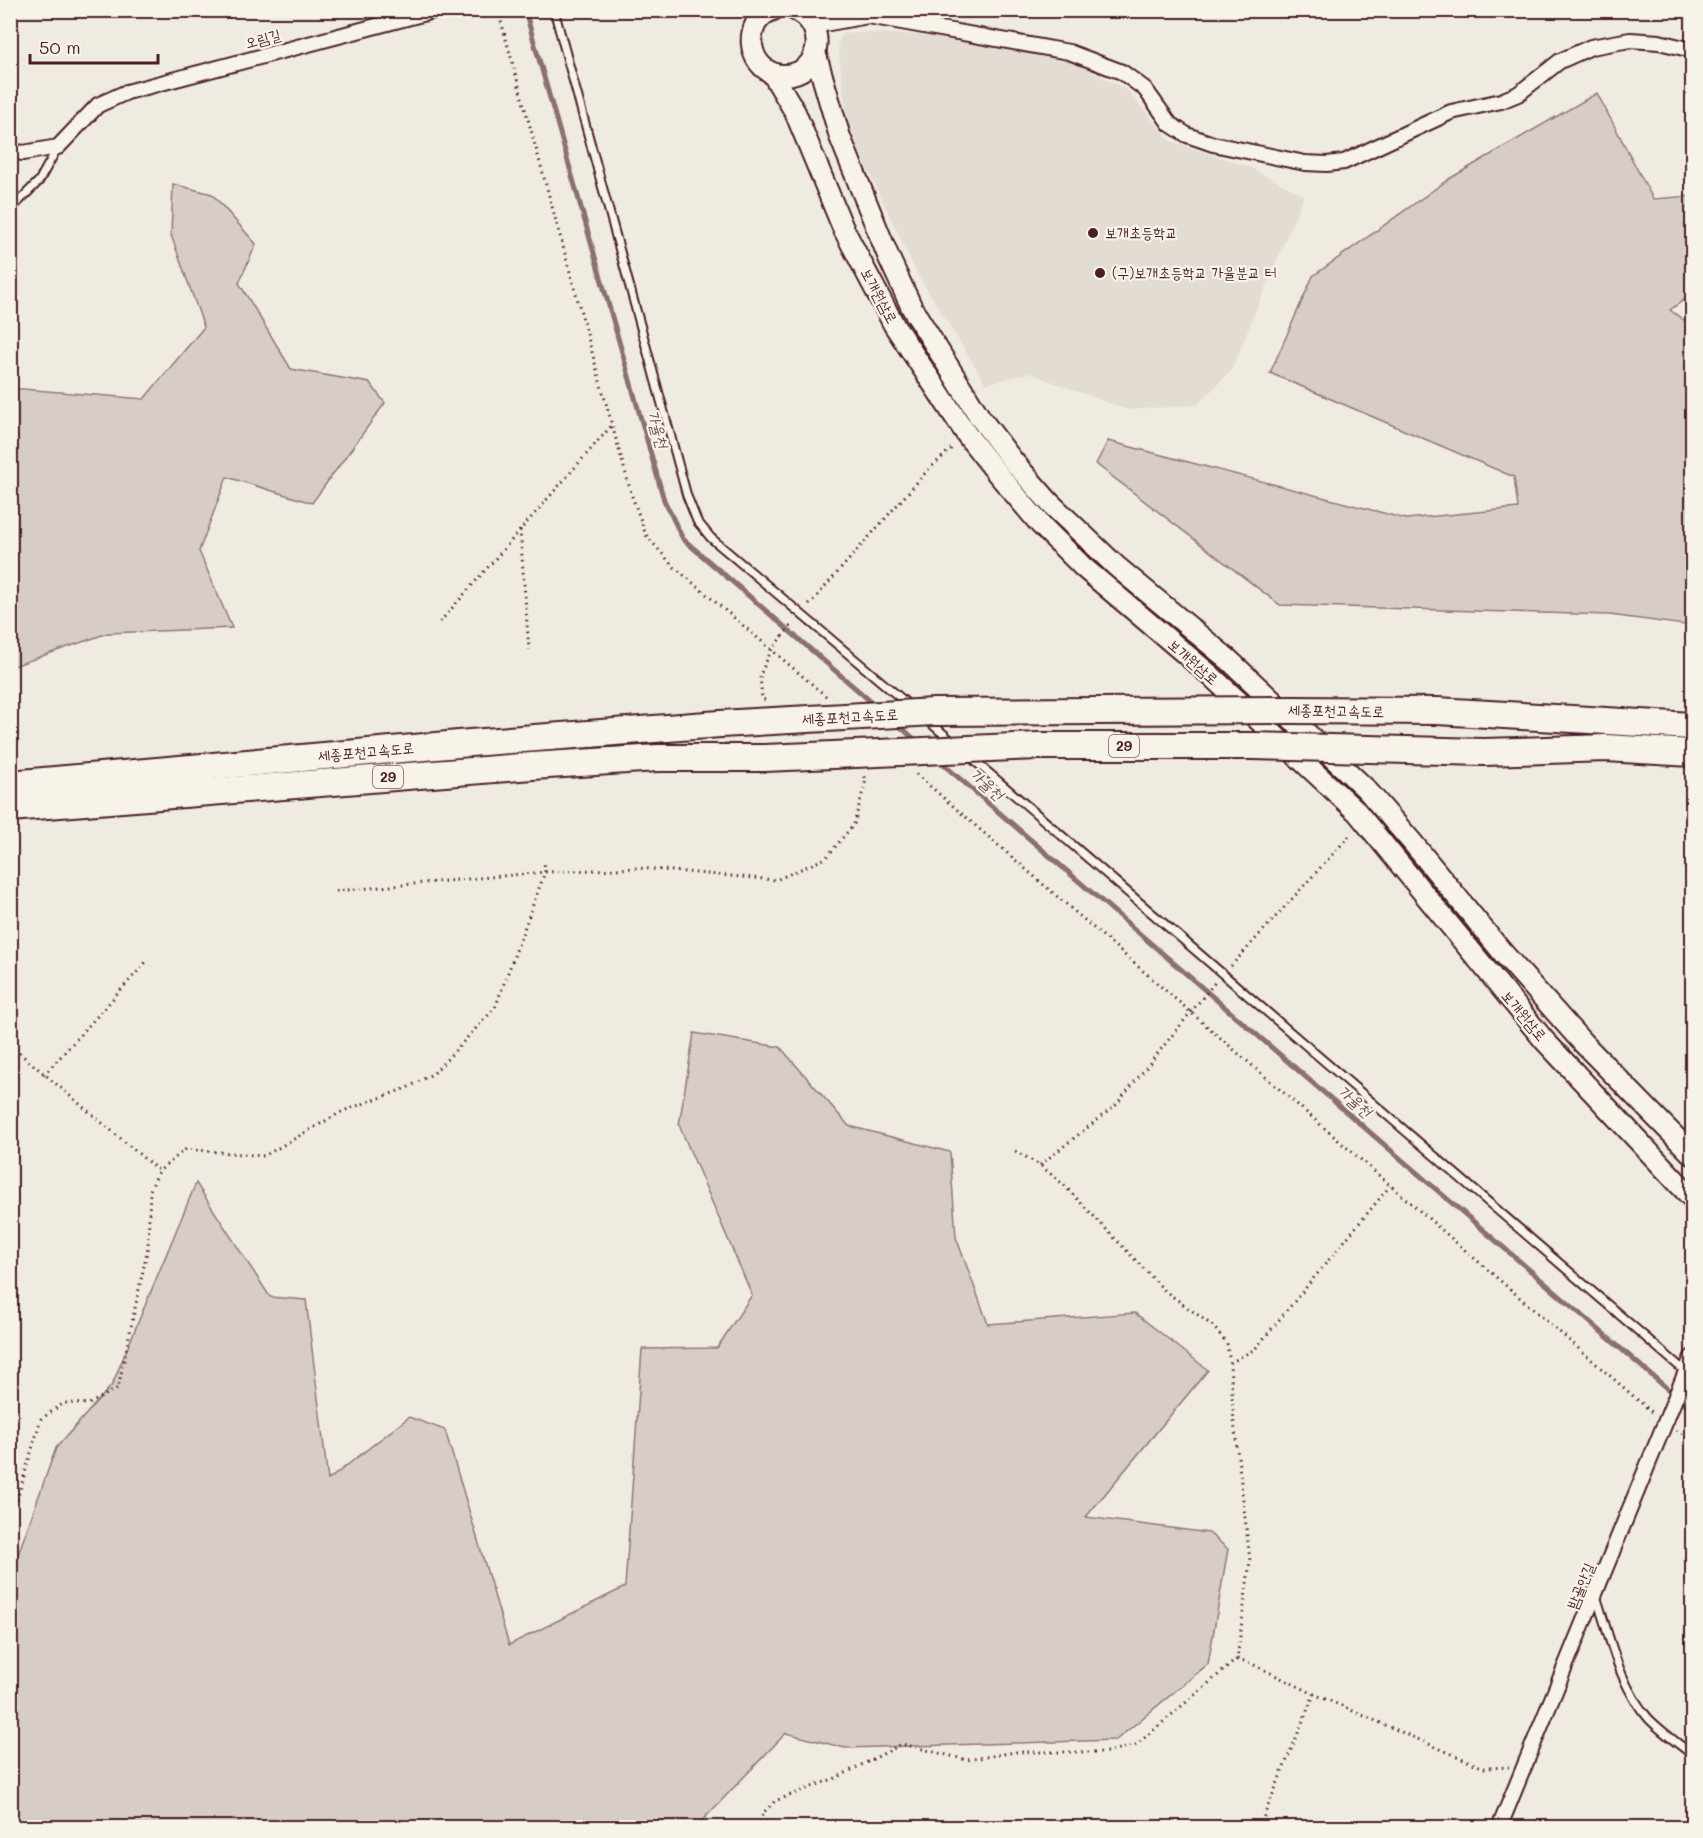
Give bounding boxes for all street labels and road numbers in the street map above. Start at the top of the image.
street label: 오림길 [243,24,283,52]
street label: 보개원삼로 [857,264,903,327]
street label: 보개원삼로 [1164,634,1223,689]
street label: 세종포천고속도로 [1288,699,1384,721]
street label: 세종포천고속도로 [801,703,899,729]
road number: 29 [1109,735,1139,757]
street label: 세종포천고속도로 [317,737,415,765]
road number: 29 [373,766,403,788]
street label: 보개원삼로 [1498,986,1552,1045]
street label: 밤골안길 [1562,1559,1598,1612]

